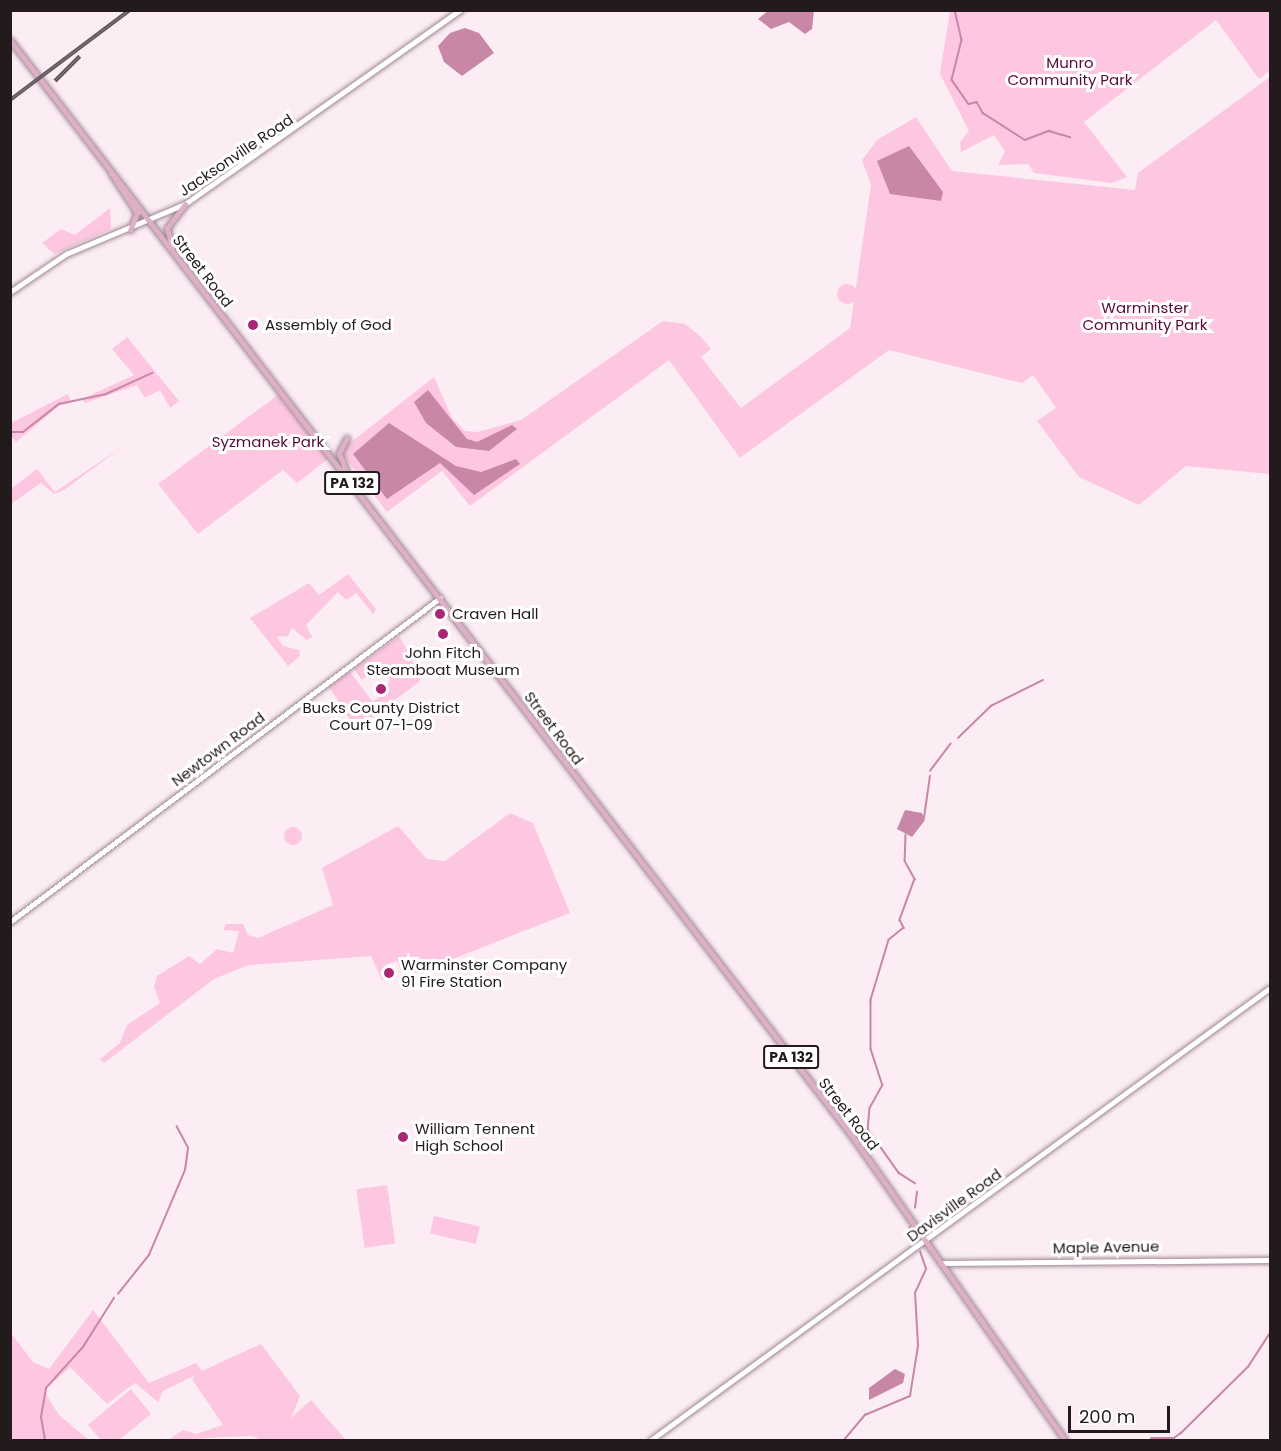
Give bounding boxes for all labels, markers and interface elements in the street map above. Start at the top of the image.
park label: Munro Community Park [1007,53,1133,88]
street label: Jacksonville Road [176,110,296,200]
street label: Street Road [169,231,237,311]
park label: Warminster Community Park [1082,298,1208,333]
place label: Assembly of God [265,316,392,334]
marker: Assembly of God [246,318,260,332]
park label: Syzmanek Park [212,433,324,451]
road number: PA 132 [324,472,380,494]
place label: Craven Hall [452,605,539,623]
marker: Craven Hall [433,607,447,621]
marker: John Fitch Steamboat Museum [436,627,450,641]
place label: John Fitch Steamboat Museum [366,643,520,678]
marker: Bucks County District Court 07-1-09 [374,682,388,696]
street label: Street Road [521,688,587,768]
place label: Bucks County District Court 07-1-09 [302,698,460,733]
street label: Newtown Road [168,708,268,790]
place label: Warminster Company 91 Fire Station [401,955,567,990]
marker: Warminster Company 91 Fire Station [382,966,396,980]
road number: PA 132 [762,1046,820,1068]
street label: Street Road [815,1074,883,1154]
place label: William Tennent High School [415,1119,535,1154]
marker: William Tennent High School [396,1130,410,1144]
street label: Davisville Road [903,1165,1005,1245]
street label: Maple Avenue [1053,1237,1159,1257]
scale bar [1071,1394,1173,1432]
text: 200 m [1079,1404,1135,1429]

